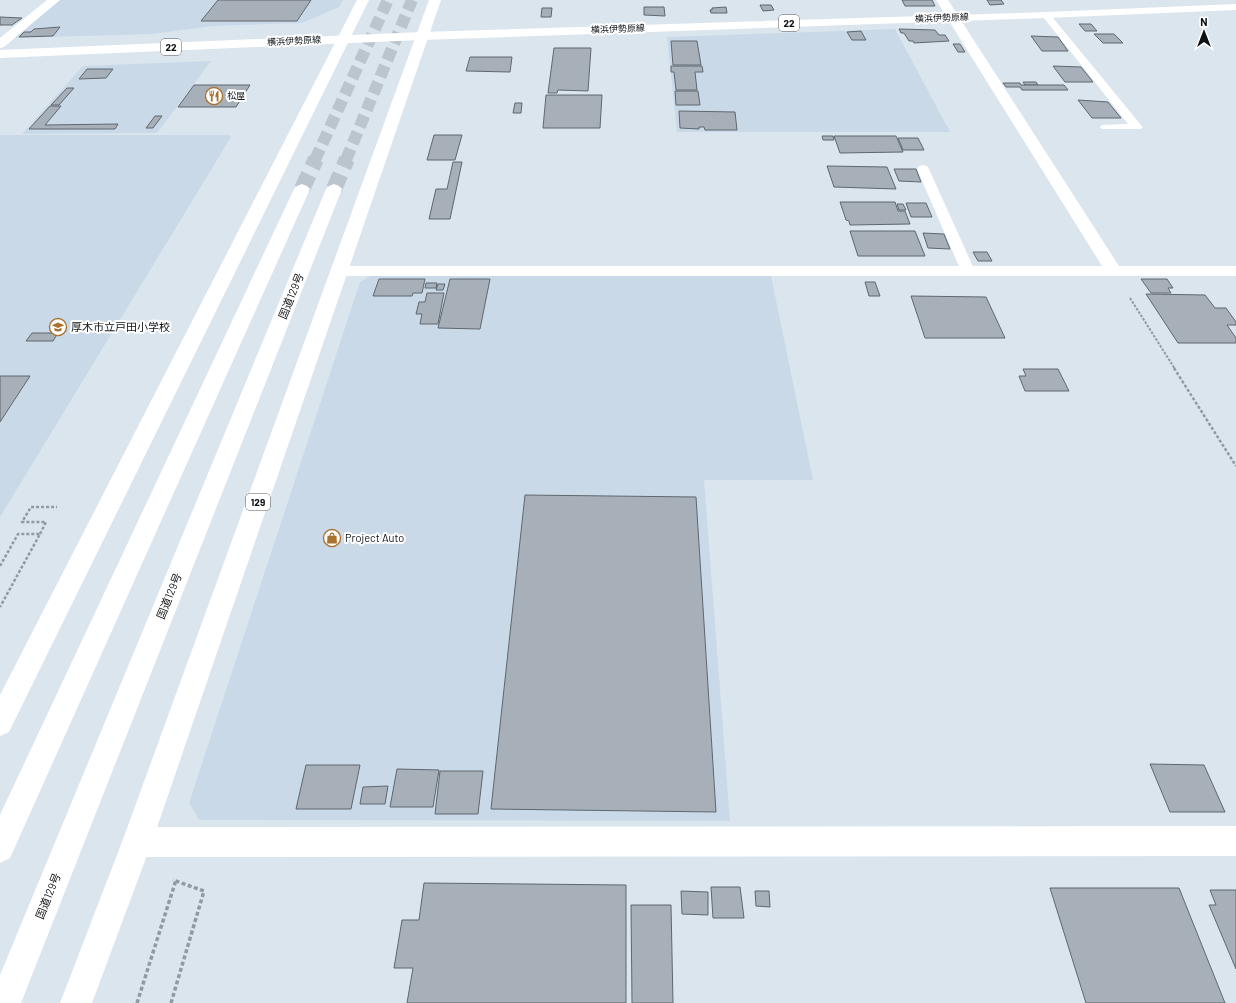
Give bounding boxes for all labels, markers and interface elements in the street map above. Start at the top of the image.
street label: 横浜伊勢原線 [915,11,970,24]
north arrow [1184,12,1224,52]
road number: 22 [779,15,799,31]
text: N [1200,15,1208,28]
street label: 横浜伊勢原線 [591,22,646,35]
street label: 横浜伊勢原線 [267,34,322,47]
road number: 22 [161,39,181,55]
restaurant icon: 松屋 [204,86,224,106]
place label: 松屋 [227,90,245,101]
street label: 国道129号 [275,271,306,321]
school or university icon: 厚木市立戸田小学校 [48,317,68,337]
place label: 厚木市立戸田小学校 [71,320,170,333]
road number: 129 [246,494,270,510]
shop icon: Project Auto [322,528,342,548]
place label: Project Auto [345,531,404,544]
street label: 国道129号 [153,571,184,621]
street label: 国道129号 [32,871,63,921]

